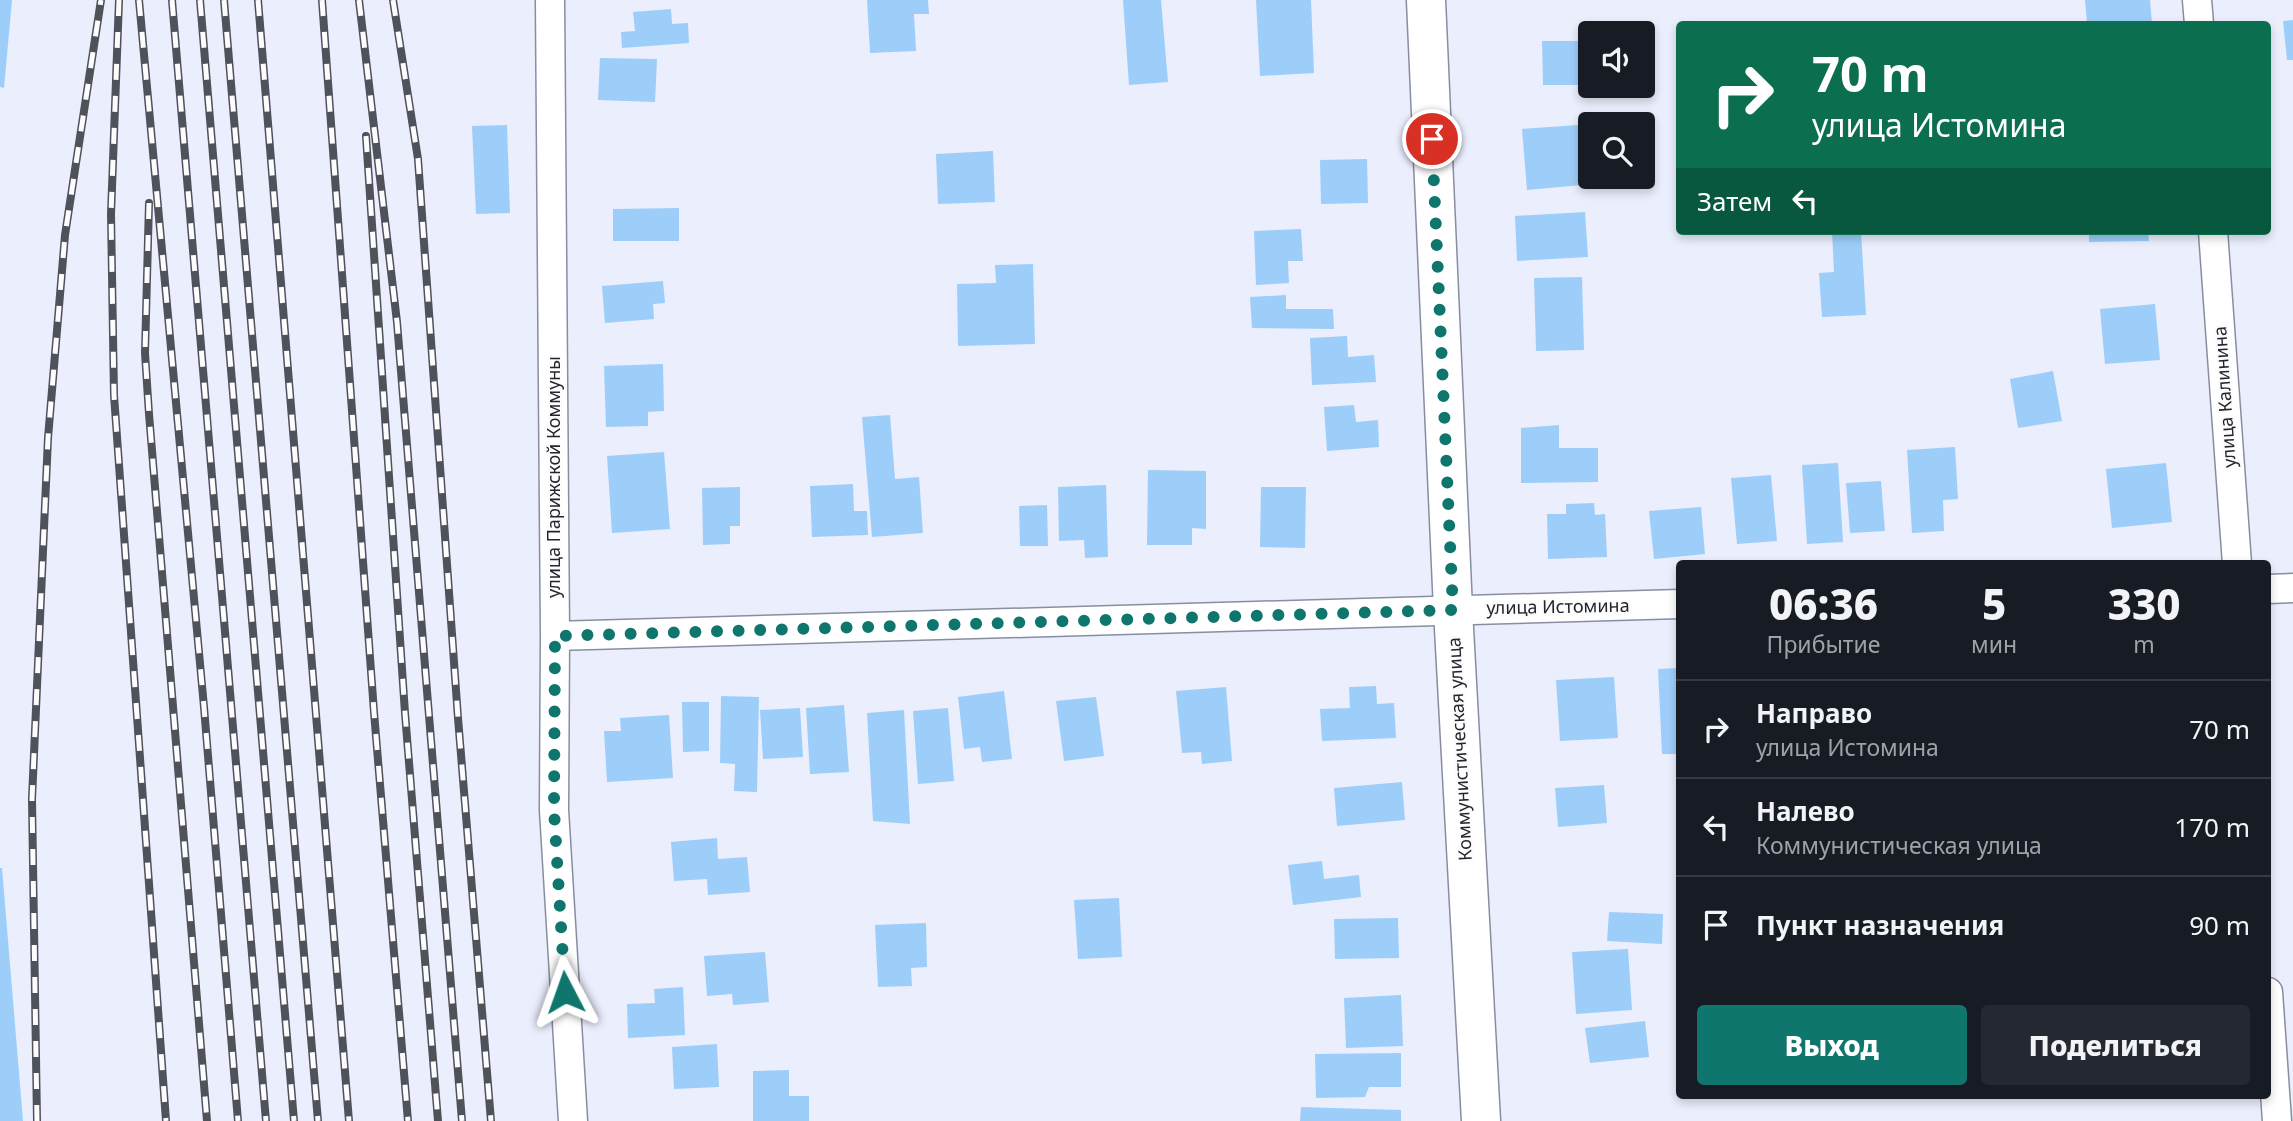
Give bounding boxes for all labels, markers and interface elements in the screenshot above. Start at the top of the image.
map controls [1578,21,1655,189]
button: sound [1578,21,1655,98]
text: 70 m [1812,40,1929,106]
icon: right [1697,49,1788,140]
text: улица Истомина [1812,103,2066,146]
pin [1402,109,1462,169]
button: search [1578,112,1655,189]
icon: arrive [1413,120,1451,158]
icon: left [1786,182,1824,220]
text: Затем [1697,183,1772,219]
street label: улица Калинина [2207,325,2241,469]
street label: улица Парижской Коммуны [541,356,565,598]
text: 06:36 [1769,575,1878,632]
text: 5 [1982,575,2006,632]
text: 330 [2108,575,2180,632]
street label: улица Истомина [1486,593,1630,619]
text: Прибытие [1767,628,1881,660]
text: мин [1971,628,2017,660]
text: m [2133,628,2155,660]
street label: Коммунистическая улица [1441,637,1477,861]
text: Направо [1756,695,1872,731]
icon: right [1697,710,1735,748]
text: 70 m [2189,711,2250,747]
text: улица Истомина [1756,731,1939,763]
text: Налево [1756,793,1855,829]
icon: left [1697,808,1735,846]
text: 170 m [2174,809,2250,845]
text: Коммунистическая улица [1756,829,2042,861]
icon: arrive [1697,906,1735,944]
text: Пункт назначения [1756,907,2004,943]
text: 90 m [2189,907,2250,943]
position arrow [528,955,602,1029]
button: Выход [1697,1005,1967,1085]
button: Поделиться [1981,1005,2250,1085]

